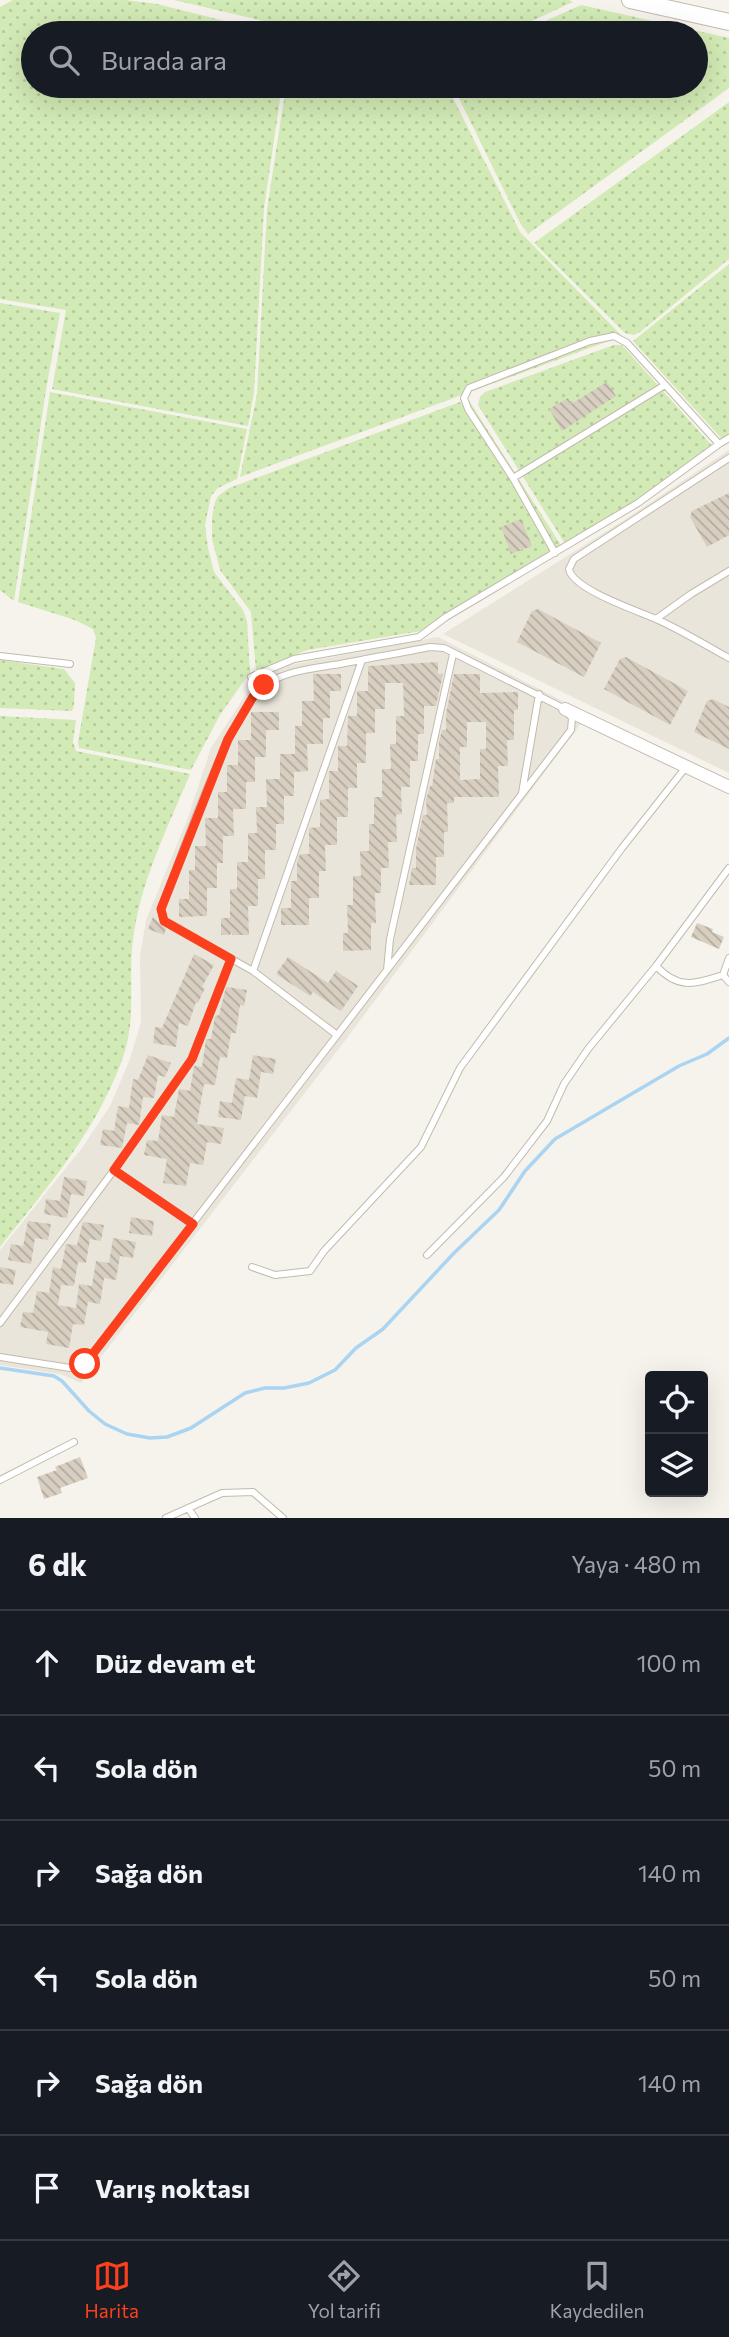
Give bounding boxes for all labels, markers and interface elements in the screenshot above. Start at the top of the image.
search box [21,21,708,98]
icon: search [45,41,83,79]
text: Burada ara [101,44,227,75]
route end [248,669,279,700]
route start [69,1348,100,1379]
map controls [645,1371,708,1497]
button: locate [645,1371,708,1434]
button: layers [645,1434,708,1497]
text: 6 dk [28,1545,87,1582]
text: Yaya · 480 m [571,1550,701,1578]
icon: ahead [28,1644,66,1682]
text: Düz devam et [95,1647,256,1678]
text: 100 m [637,1649,701,1677]
icon: left [28,1749,66,1787]
text: Sola dön [95,1752,198,1783]
text: 50 m [648,1754,701,1782]
icon: right [28,1854,66,1892]
text: Sağa dön [95,1857,203,1888]
text: 140 m [638,1859,701,1887]
icon: left [28,1959,66,1997]
text: Sola dön [95,1962,198,1993]
text: 50 m [648,1964,701,1992]
icon: right [28,2064,66,2102]
text: Sağa dön [95,2067,203,2098]
text: 140 m [638,2069,701,2097]
icon: arrive [28,2169,66,2207]
text: Varış noktası [95,2172,250,2203]
tab: Harita [84,2257,139,2322]
tab: Yol tarifi [308,2257,381,2322]
tab: Kaydedilen [550,2257,645,2322]

